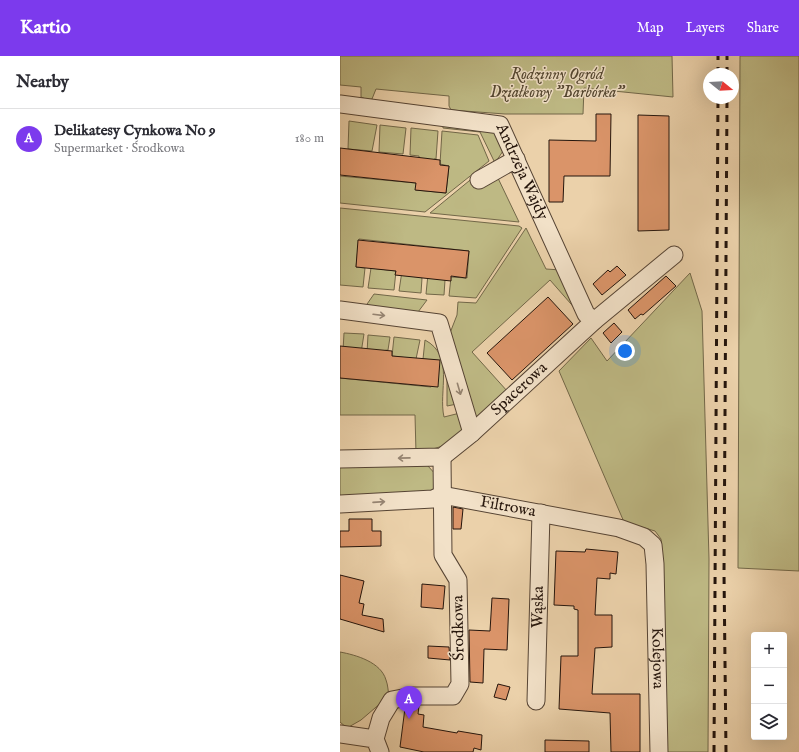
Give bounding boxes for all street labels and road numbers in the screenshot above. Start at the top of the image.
street label: Andrzeja Wajdy [490,120,552,224]
street label: Spacerowa [487,358,552,420]
street label: Filtrowa [478,492,537,522]
street label: Wąska [528,586,549,628]
street label: Środkowa [446,595,470,661]
street label: Kolejowa [646,627,668,689]

